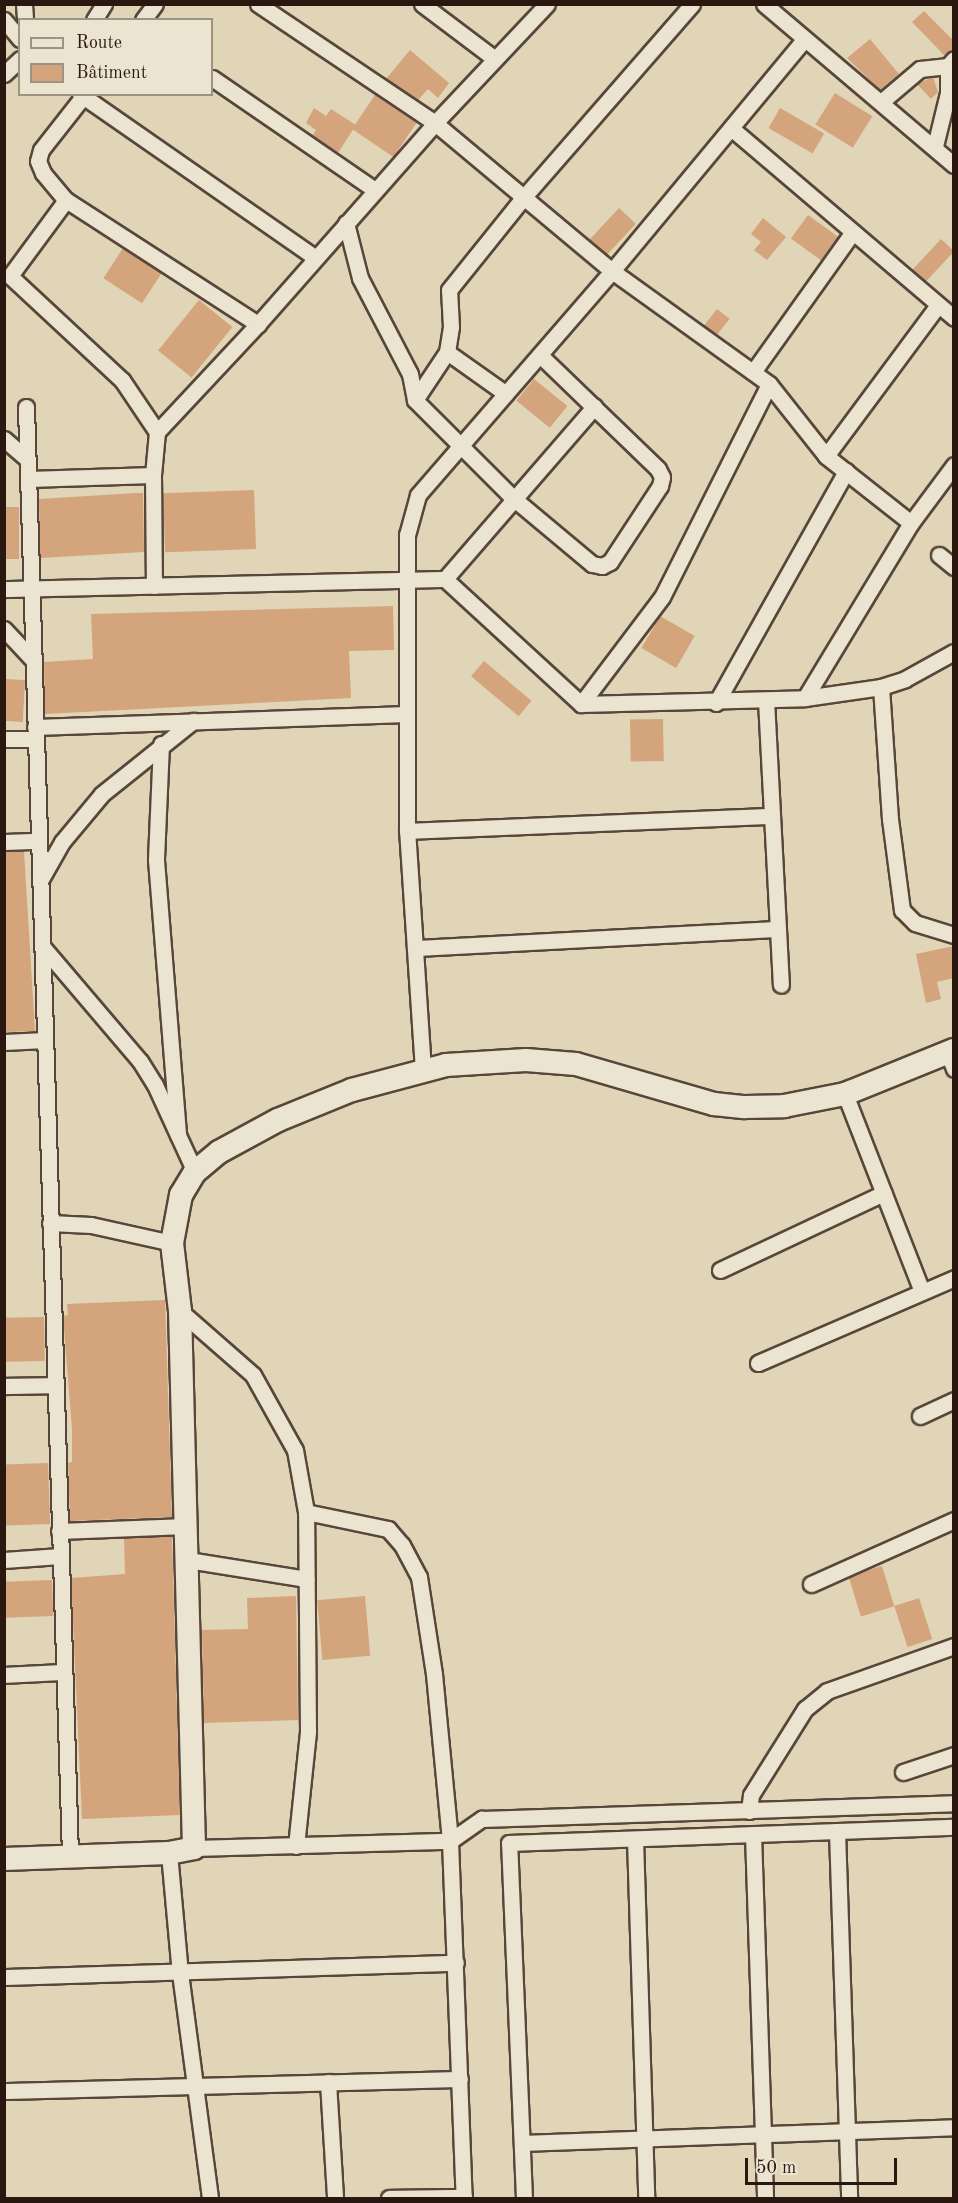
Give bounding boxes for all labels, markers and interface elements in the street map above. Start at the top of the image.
legend [18,18,213,96]
text: Route [76,34,122,52]
text: Bâtiment [76,64,147,82]
scale bar [748,2146,900,2184]
text: 50 m [756,2159,796,2177]

